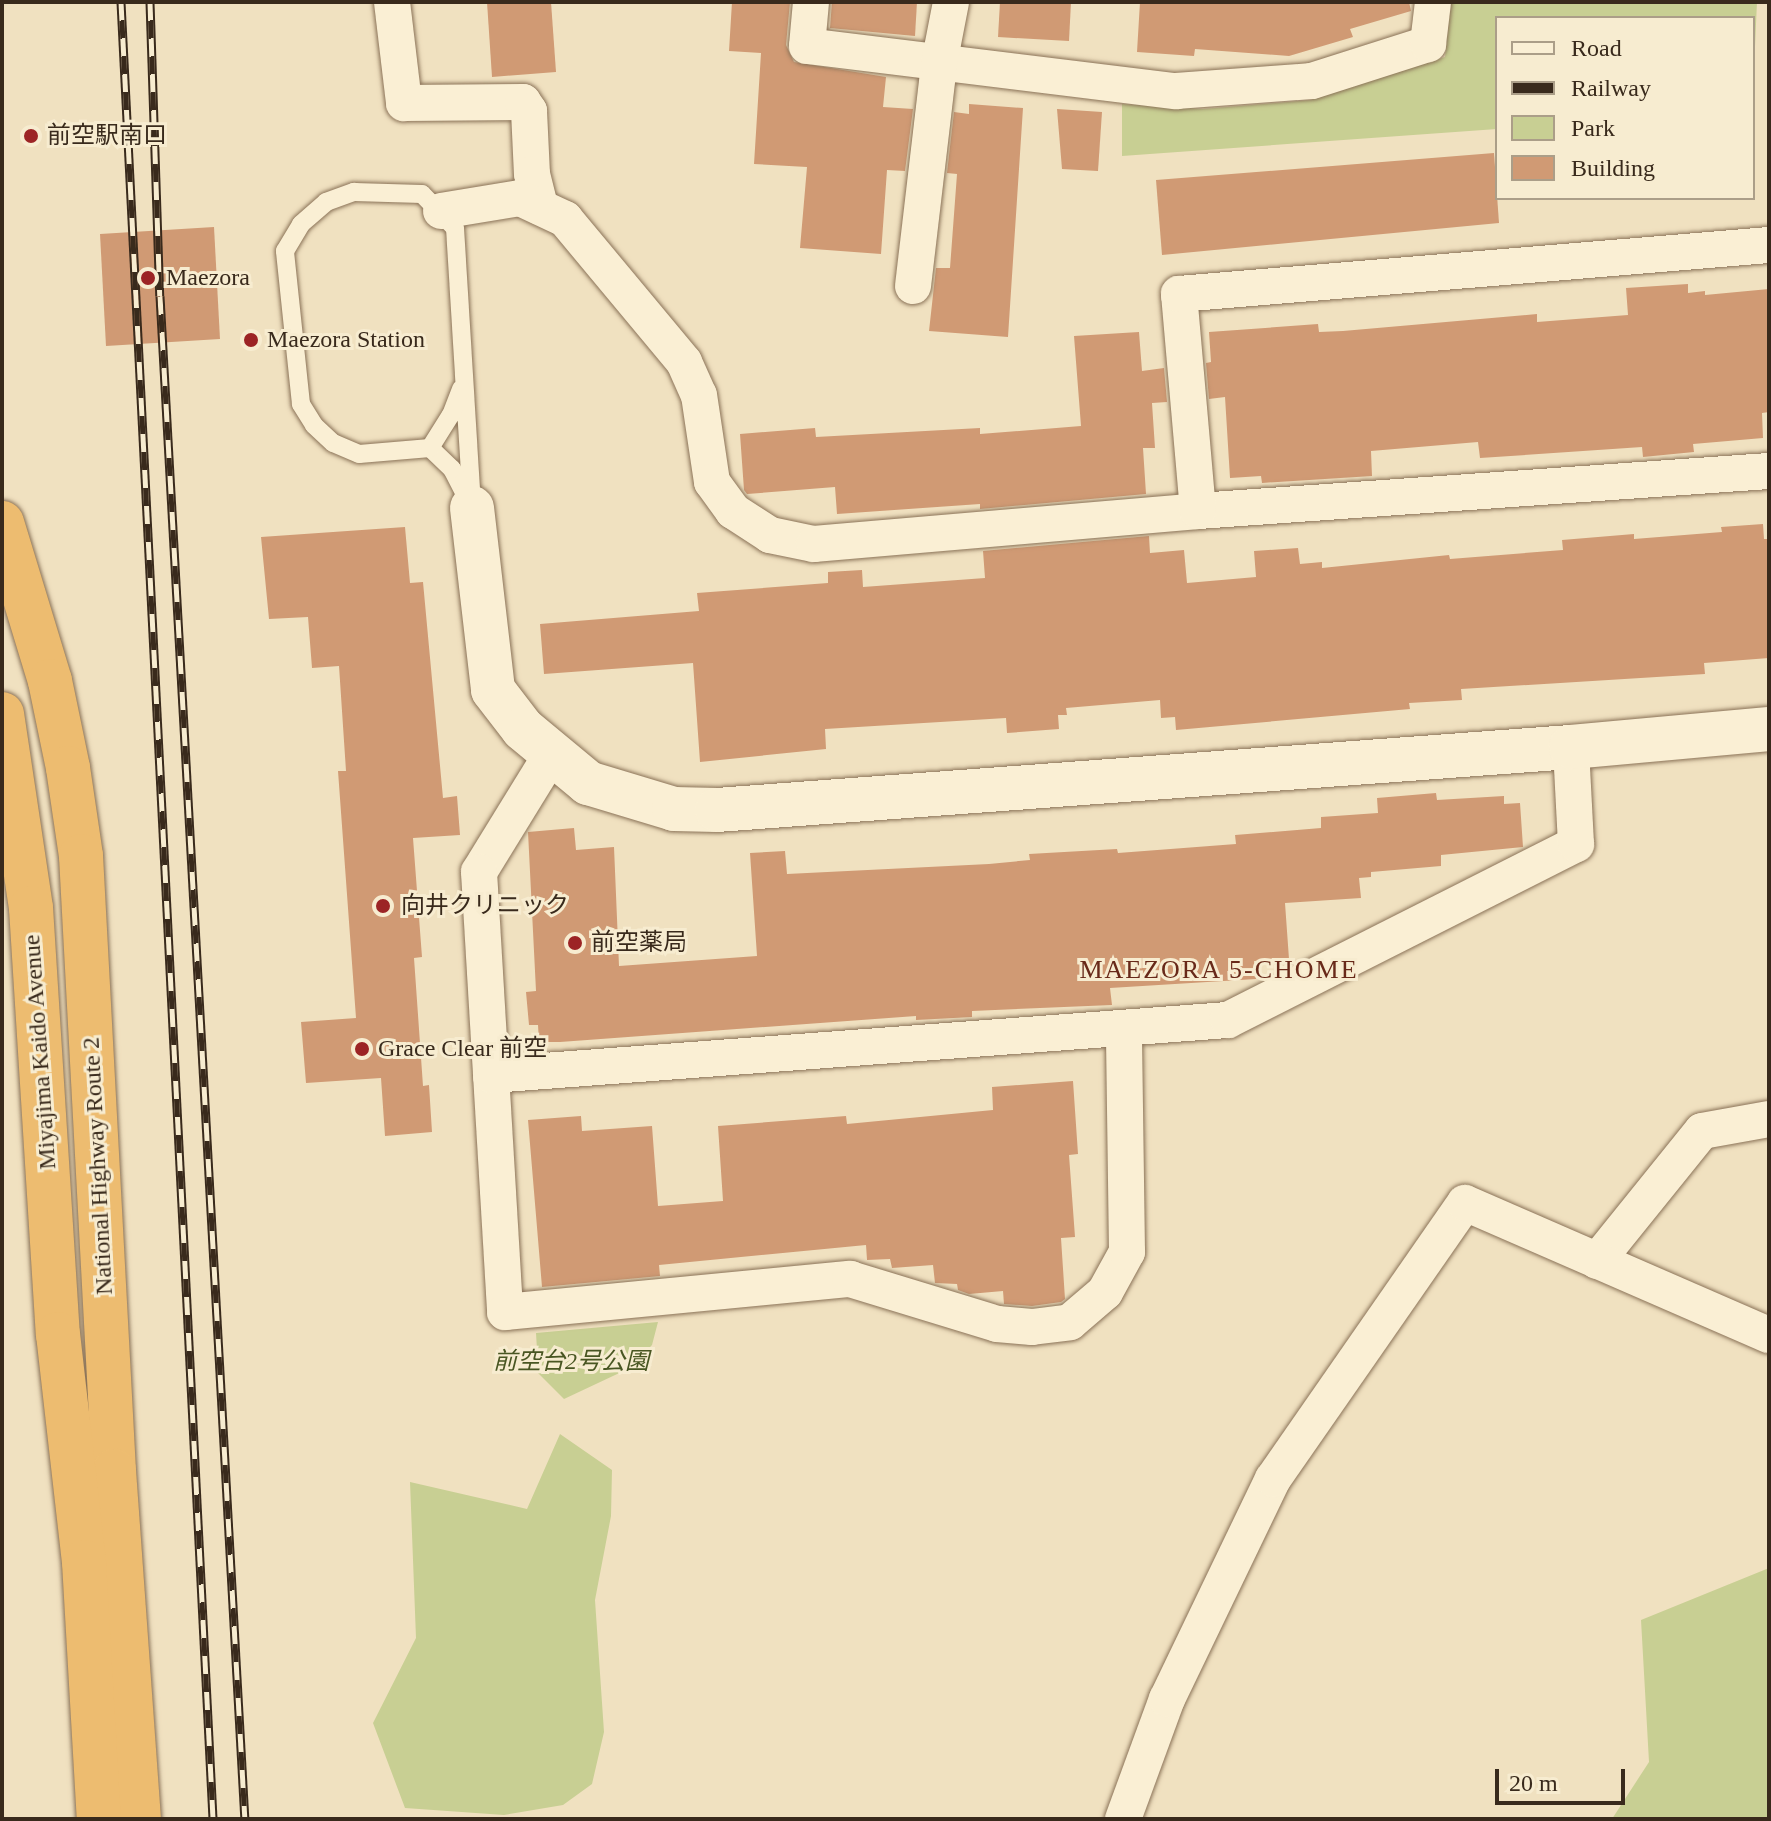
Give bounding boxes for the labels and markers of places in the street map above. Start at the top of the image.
place label: 前空駅南口 [47,122,167,150]
marker: 前空駅南口 [22,127,40,145]
place label: Maezora [166,264,250,292]
marker: Maezora [137,267,159,289]
place label: Maezora Station [267,326,425,354]
marker: Maezora Station [242,331,260,349]
place label: 向井クリニック [401,892,569,920]
marker: 向井クリニック [372,895,394,917]
place label: 前空薬局 [591,929,687,957]
marker: 前空薬局 [566,934,584,952]
place label: Grace Clear 前空 [378,1035,547,1063]
marker: Grace Clear 前空 [353,1040,371,1058]

